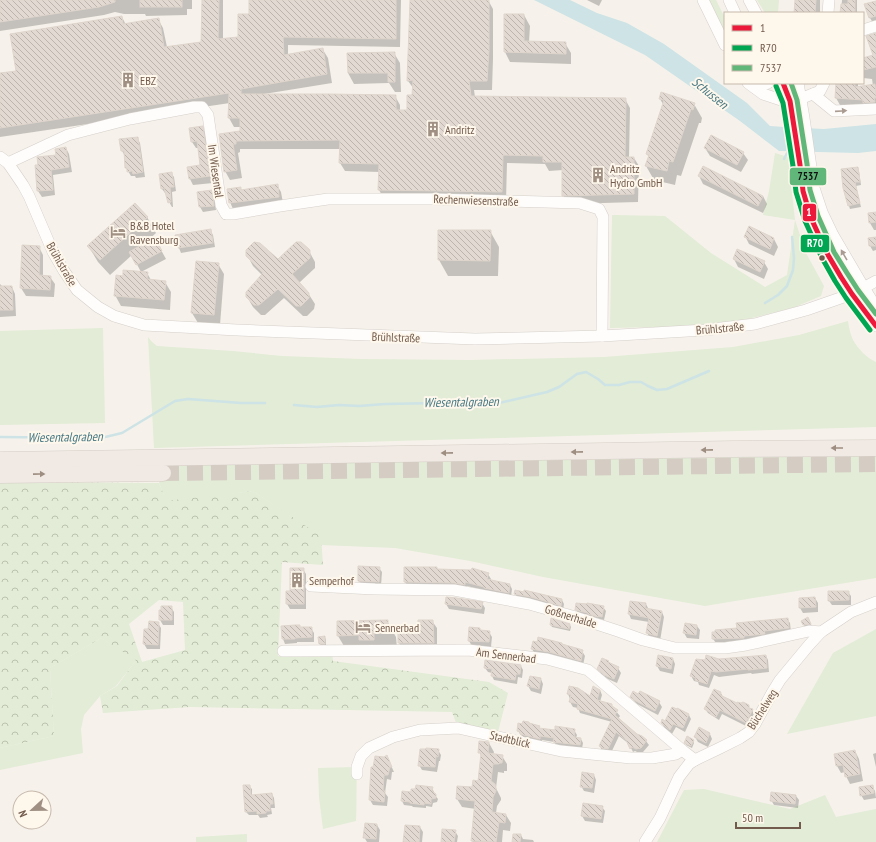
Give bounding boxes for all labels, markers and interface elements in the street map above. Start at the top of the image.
legend [724,12,864,84]
text: 1 [760,20,765,35]
text: R70 [760,40,777,55]
text: 7537 [760,60,782,75]
building icon: EBZ [119,71,137,89]
place label: EBZ [140,73,156,88]
water label: Schussen [689,73,732,113]
one-way arrow [835,107,847,114]
building icon: Andritz [424,120,442,138]
place label: Andritz [445,122,475,137]
street label: Im Wiesental [205,143,227,199]
place label: Andritz Hydro GmbH [610,161,663,190]
building icon: Andritz Hydro GmbH [589,166,607,184]
line badge: 7537 [789,167,827,186]
text: 7537 [797,169,819,183]
street label: Rechenwiesenstraße [433,191,519,209]
line badge: 1 [802,203,817,222]
text: 1 [806,205,812,219]
place label: B&B Hotel Ravensburg [130,218,178,247]
hotel icon: B&B Hotel Ravensburg [109,223,127,241]
line badge: R70 [800,234,830,253]
text: R70 [807,236,823,250]
street label: Brühlstraße [43,239,81,289]
one-way arrow [841,249,848,261]
unlabelled marker [817,253,827,263]
street label: Brühlstraße [695,318,745,338]
street label: Brühlstraße [372,329,421,345]
water label: Wiesentalgraben [423,393,500,411]
water label: Wiesentalgraben [27,428,104,446]
one-way arrow [830,445,843,451]
one-way arrow [701,446,713,453]
one-way arrow [571,448,583,455]
one-way arrow [440,450,453,456]
one-way arrow [33,471,46,477]
building icon: Semperhof [288,571,306,589]
place label: Semperhof [309,573,355,588]
street label: Goßnerhalde [543,601,599,631]
hotel icon: Sennerbad [354,618,372,636]
place label: Sennerbad [375,620,419,635]
street label: Am Sennerbad [475,644,537,666]
street label: Büchelweg [744,686,780,732]
street label: Stadtblick [488,727,532,751]
north arrow [12,790,52,830]
scale bar [736,804,800,830]
text: N [15,808,30,819]
text: 50 m [742,810,763,825]

